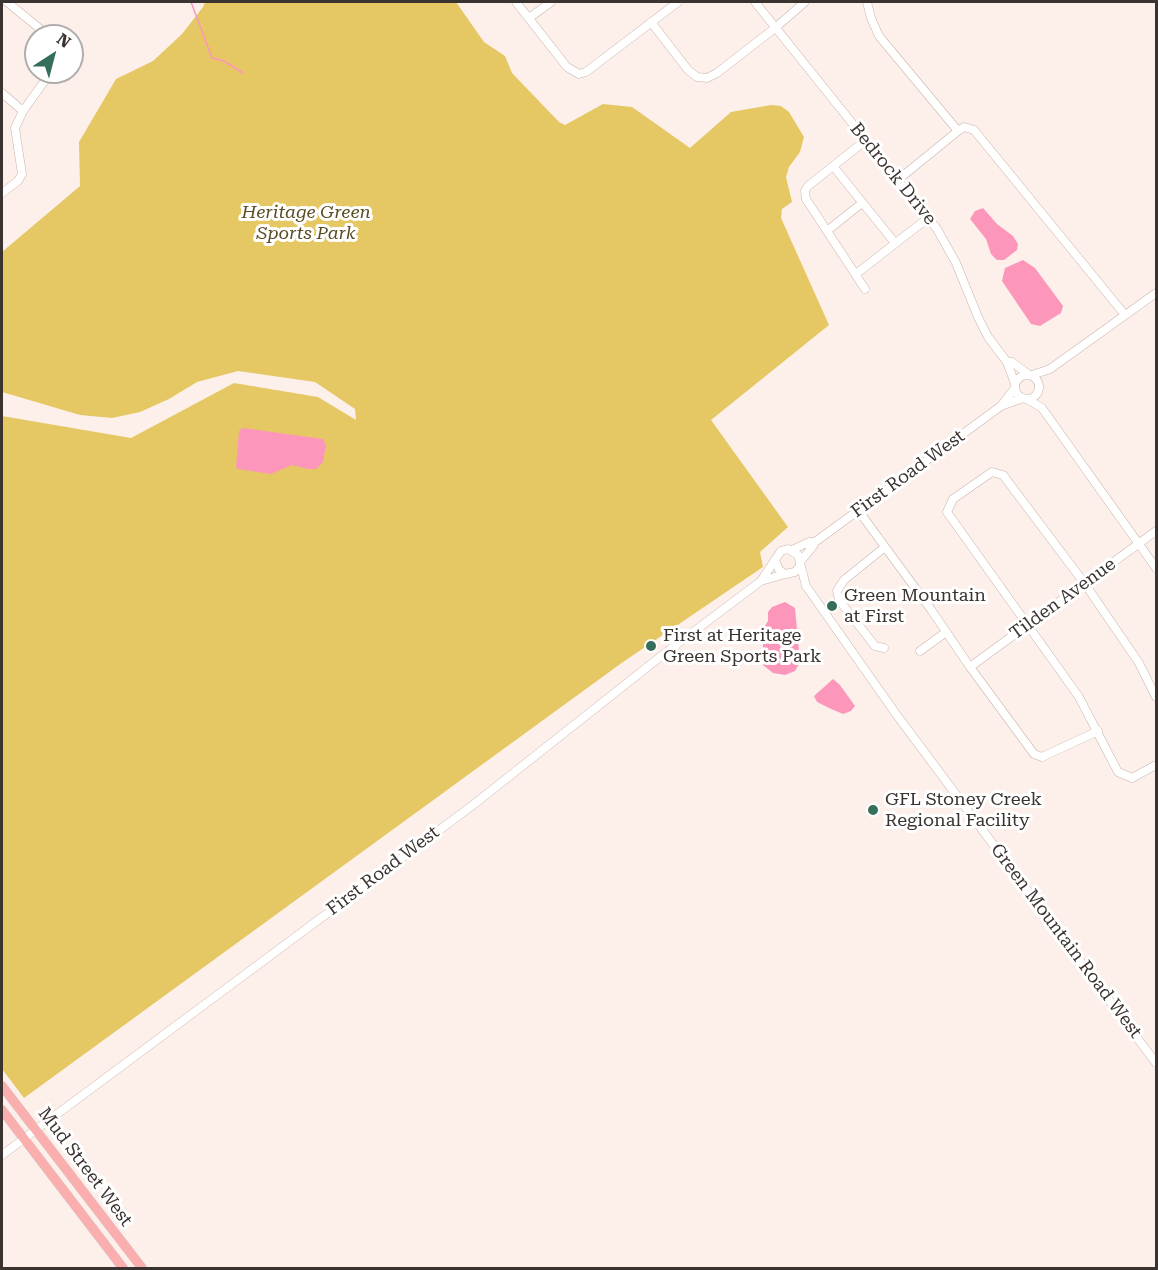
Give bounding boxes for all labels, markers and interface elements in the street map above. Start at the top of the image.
north arrow [24,24,84,84]
text: N [53,29,74,52]
street label: Bedrock Drive [845,119,941,229]
park label: Heritage Green Sports Park [241,202,371,244]
street label: First Road West [847,426,969,522]
street label: Tilden Avenue [1006,553,1120,645]
place label: Green Mountain at First [844,585,986,628]
marker: Green Mountain at First [825,599,839,613]
place label: First at Heritage Green Sports Park [663,625,822,668]
marker: First at Heritage Green Sports Park [644,639,658,653]
place label: GFL Stoney Creek Regional Facility [885,789,1042,832]
marker: GFL Stoney Creek Regional Facility [866,803,880,817]
street label: First Road West [323,822,443,920]
street label: Green Mountain Road West [986,839,1146,1043]
street label: Mud Street West [33,1103,137,1231]

